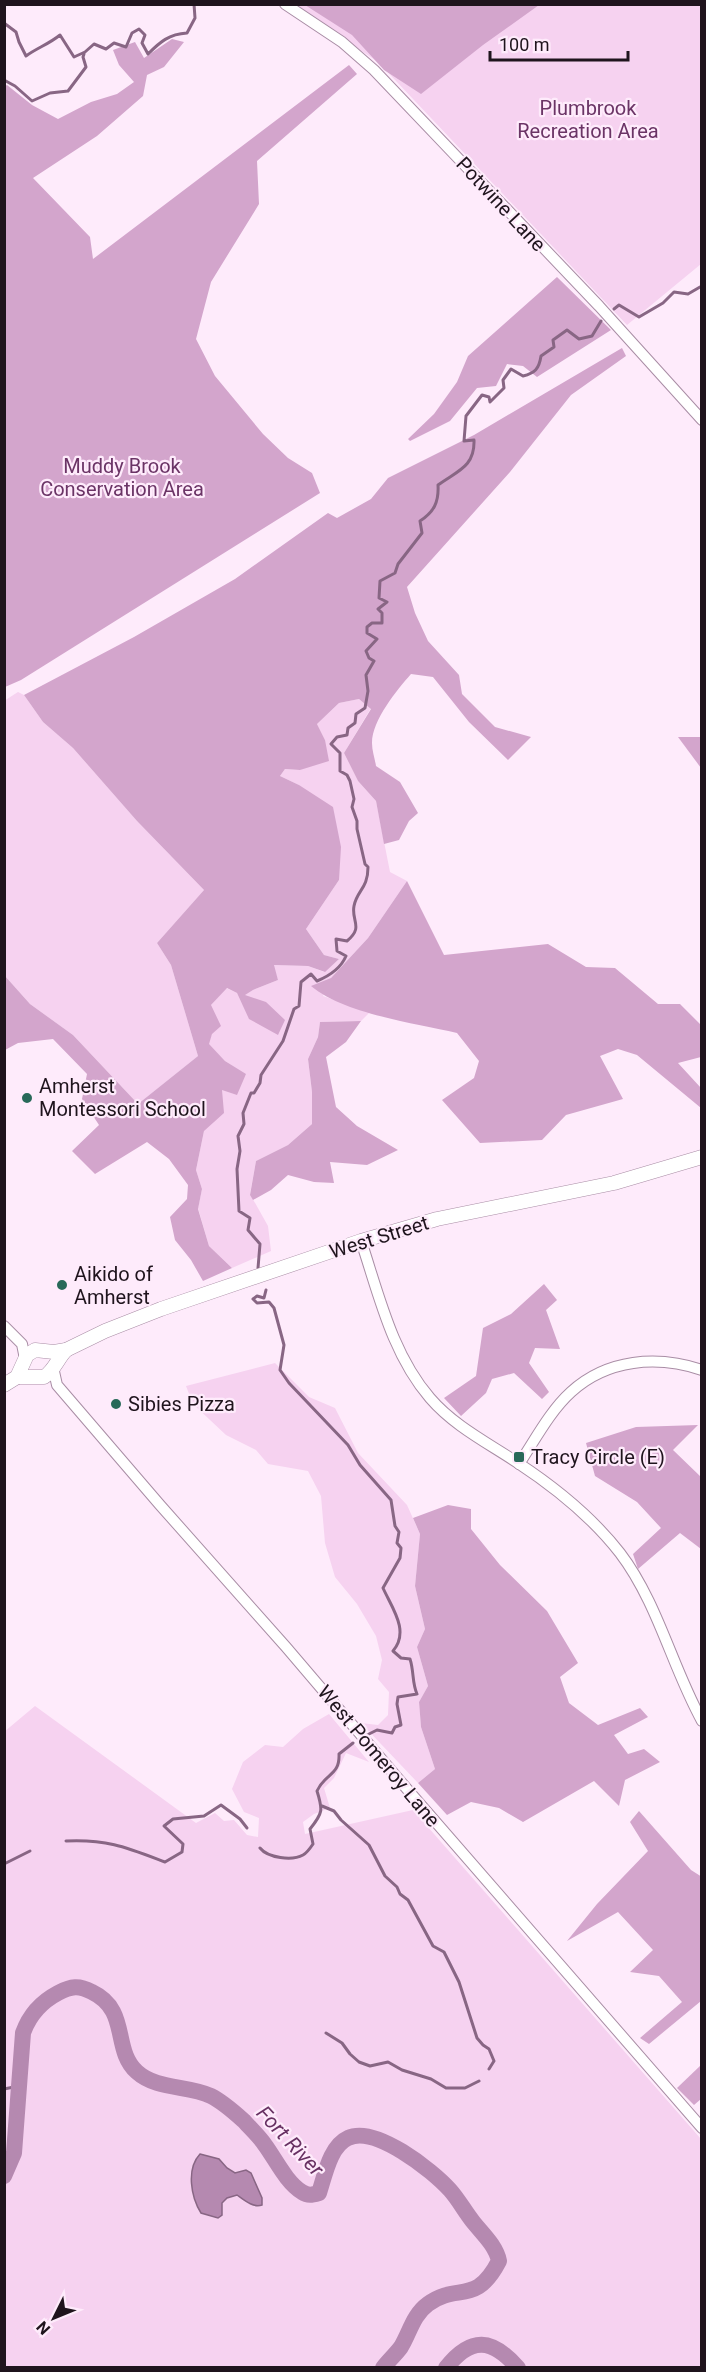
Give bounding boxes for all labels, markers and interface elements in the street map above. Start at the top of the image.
scale bar [490,24,628,62]
text: 100 m [499,34,550,55]
park label: Plumbrook Recreation Area [517,96,659,143]
street label: Potwine Lane [451,152,551,256]
park label: Muddy Brook Conservation Area [40,454,204,501]
place label: Amherst Montessori School [39,1074,206,1121]
marker: Amherst Montessori School [20,1091,34,1105]
street label: West Street [326,1211,432,1263]
place label: Aikido of Amherst [74,1262,153,1309]
marker: Aikido of Amherst [55,1278,69,1292]
place label: Sibies Pizza [128,1392,235,1416]
marker: Sibies Pizza [109,1397,123,1411]
place label: Tracy Circle (E) [531,1445,665,1469]
marker: Tracy Circle (E) [512,1450,526,1464]
street label: West Pomeroy Lane [313,1680,445,1832]
water label: Fort River [252,2101,329,2182]
north arrow [24,2288,84,2348]
text: N [33,2317,54,2338]

